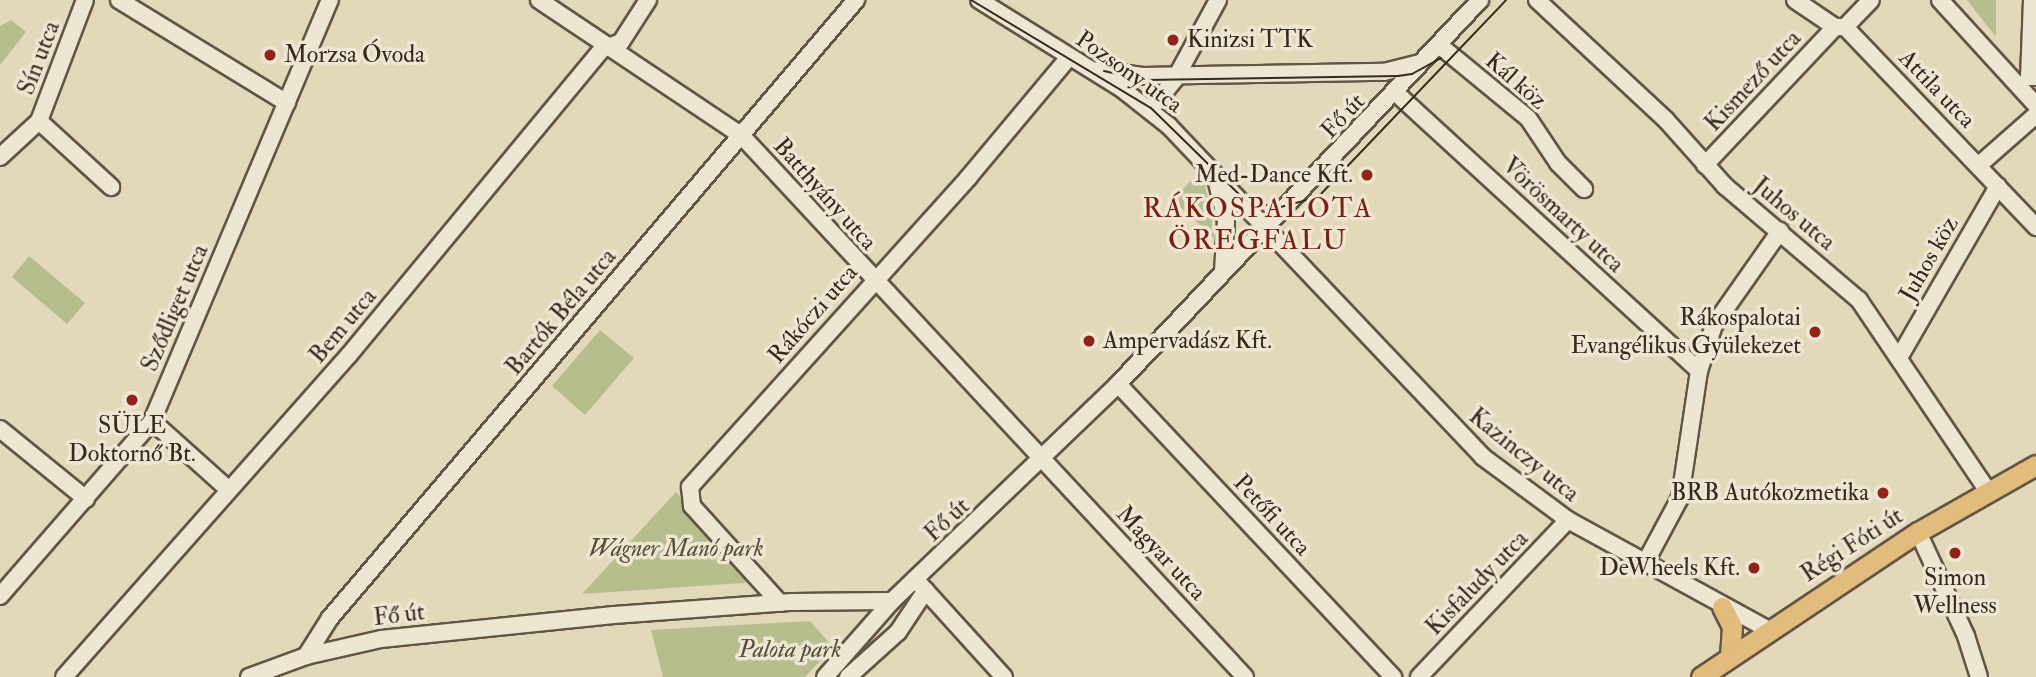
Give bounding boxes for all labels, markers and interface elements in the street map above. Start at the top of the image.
street label: Sín utca [12,17,66,99]
street label: Kismező utca [1699,24,1807,138]
street label: Pozsony utca [1070,25,1188,119]
place label: Kinizsi TTK [1187,26,1313,54]
marker: Kinizsi TTK [1165,32,1181,48]
place label: Morzsa Óvoda [284,41,425,69]
street label: Attila utca [1893,44,1981,134]
street label: Kál köz [1479,46,1553,116]
marker: Morzsa Óvoda [262,47,278,63]
street label: Fő út [1315,87,1371,145]
street label: Batthyány utca [767,132,883,256]
street label: Vörösmarty utca [1496,151,1630,279]
place label: Med-Dance Kft. [1195,161,1353,189]
marker: Med-Dance Kft. [1359,167,1375,183]
street label: Juhos utca [1747,171,1841,257]
district label: RÁKOSPALOTA ÖREGFALU [1144,192,1372,258]
street label: Juhos köz [1893,211,1965,307]
street label: Sződliget utca [135,240,215,376]
street label: Bartók Béla utca [500,243,622,381]
street label: Rákóczi utca [762,259,864,369]
street label: Bem utca [303,283,383,369]
place label: Rákospalotai Evangélikus Gyülekezet [1571,304,1801,360]
marker: Rákospalotai Evangélikus Gyülekezet [1807,324,1823,340]
place label: Ampervadász Kft. [1103,327,1272,355]
marker: Ampervadász Kft. [1081,333,1097,349]
marker: SÜLE Doktornő Bt. [124,392,140,408]
street label: Kazinczy utca [1463,402,1585,508]
place label: SÜLE Doktornő Bt. [68,412,196,468]
street label: Petőfi utca [1227,468,1317,562]
place label: BRB Autókozmetika [1671,479,1869,507]
marker: BRB Autókozmetika [1875,485,1891,501]
street label: Fő út [918,492,976,548]
street label: Magyar utca [1110,500,1212,606]
street label: Régi Fóti út [1796,501,1908,589]
street label: Kisfaludy utca [1420,525,1534,641]
park label: Wágner Manó park [588,535,764,563]
marker: Simon Wellness [1947,545,1963,561]
place label: DeWheels Kft. [1599,554,1740,582]
marker: DeWheels Kft. [1746,560,1762,576]
place label: Simon Wellness [1913,564,1997,620]
street label: Fő út [372,598,426,632]
park label: Palota park [739,636,841,664]

